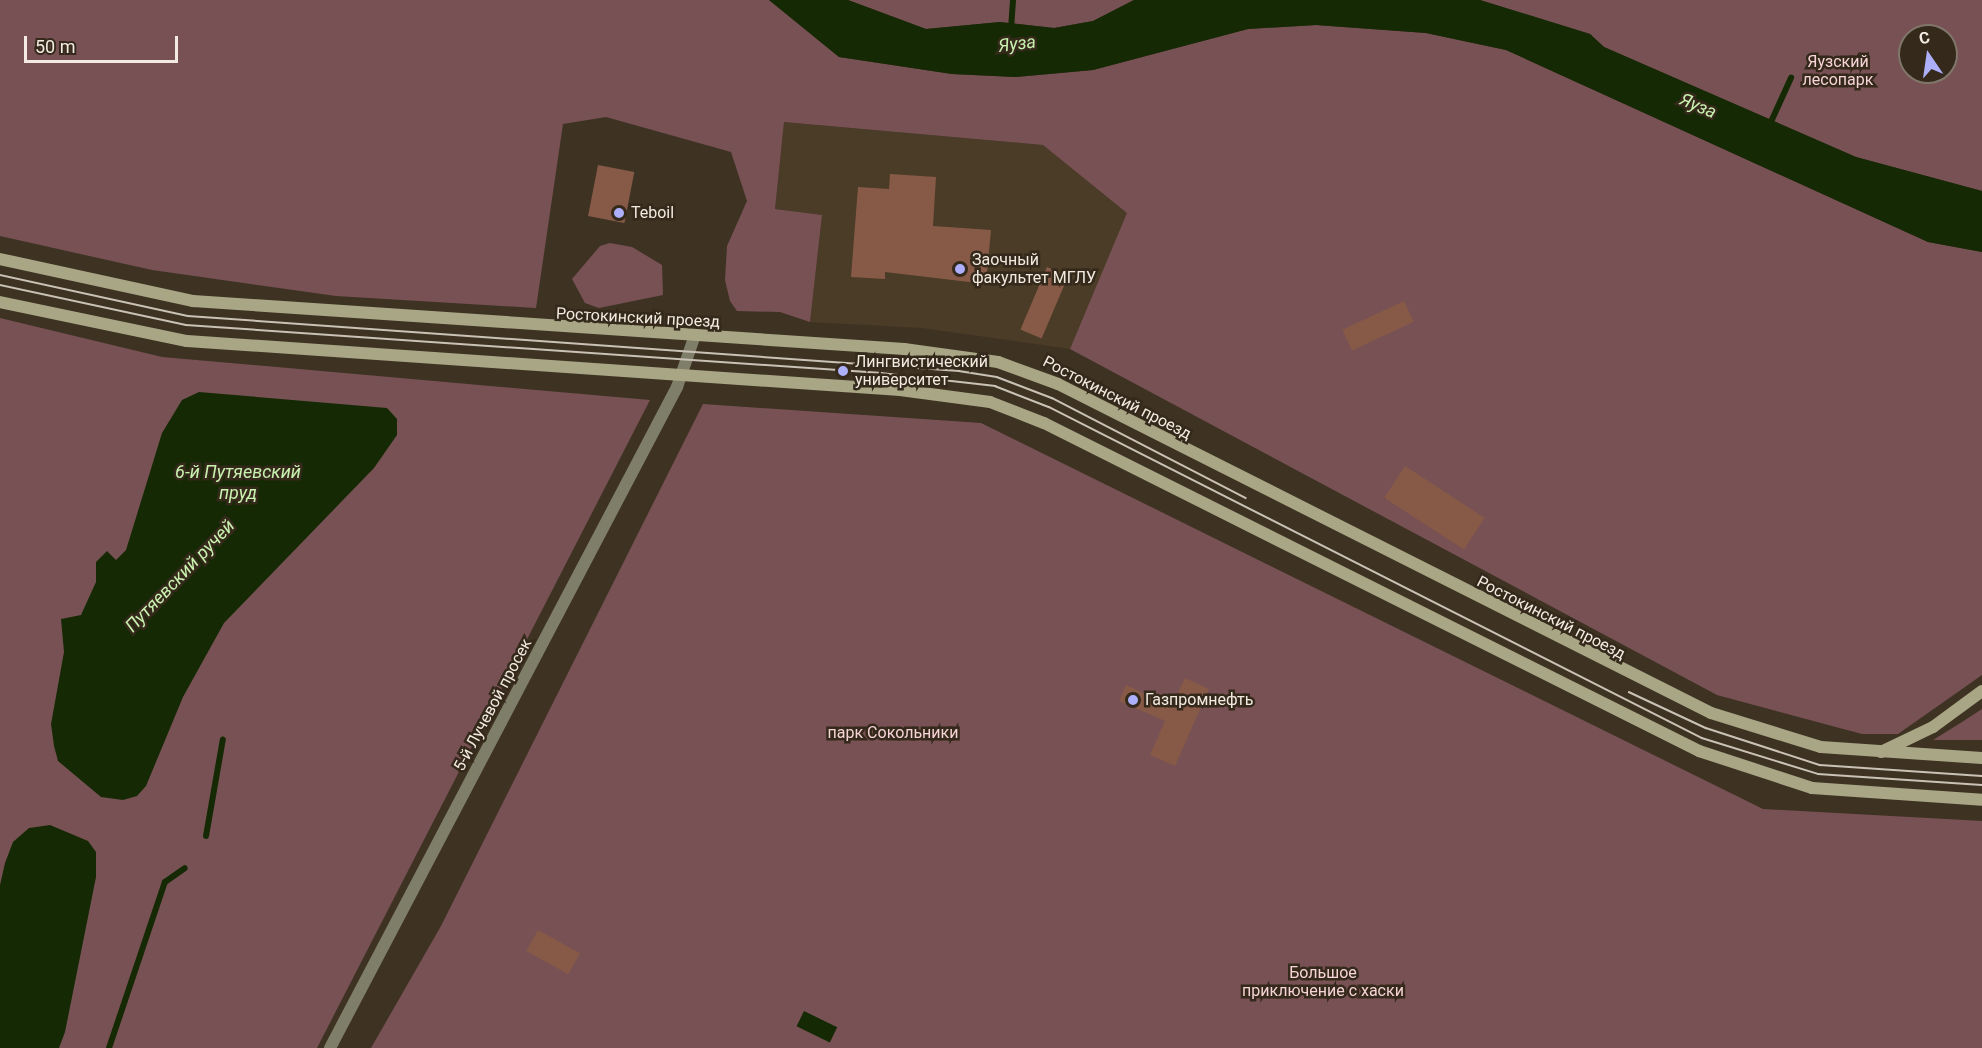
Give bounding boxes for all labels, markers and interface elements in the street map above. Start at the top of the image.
scale bar [27,24,182,62]
north arrow [1898,24,1958,84]
text: С [1917,27,1932,48]
water label: Яуза [997,31,1037,57]
text: 50 m [35,36,75,57]
park label: Яузский лесопарк [1803,52,1873,90]
water label: Яуза [1676,89,1720,123]
place label: Teboil [631,203,674,223]
marker: Teboil [612,206,626,220]
place label: Заочный факультет МГЛУ [972,250,1096,288]
marker: Заочный факультет МГЛУ [953,262,967,276]
street label: Ростокинский проезд [556,304,720,332]
place label: Лингвистический университет [855,352,988,390]
street label: Ростокинский проезд [1040,352,1194,444]
marker: Лингвистический университет [836,364,850,378]
water label: 6-й Путяевский пруд [175,462,301,504]
water label: Путяевский ручей [121,515,239,637]
street label: Ростокинский проезд [1474,572,1628,664]
street label: 5-й Лучевой просек [450,636,536,774]
place label: Газпромнефть [1145,690,1253,710]
marker: Газпромнефть [1126,693,1140,707]
park label: парк Сокольники [828,723,958,743]
park label: Большое приключение с хаски [1242,963,1404,1001]

